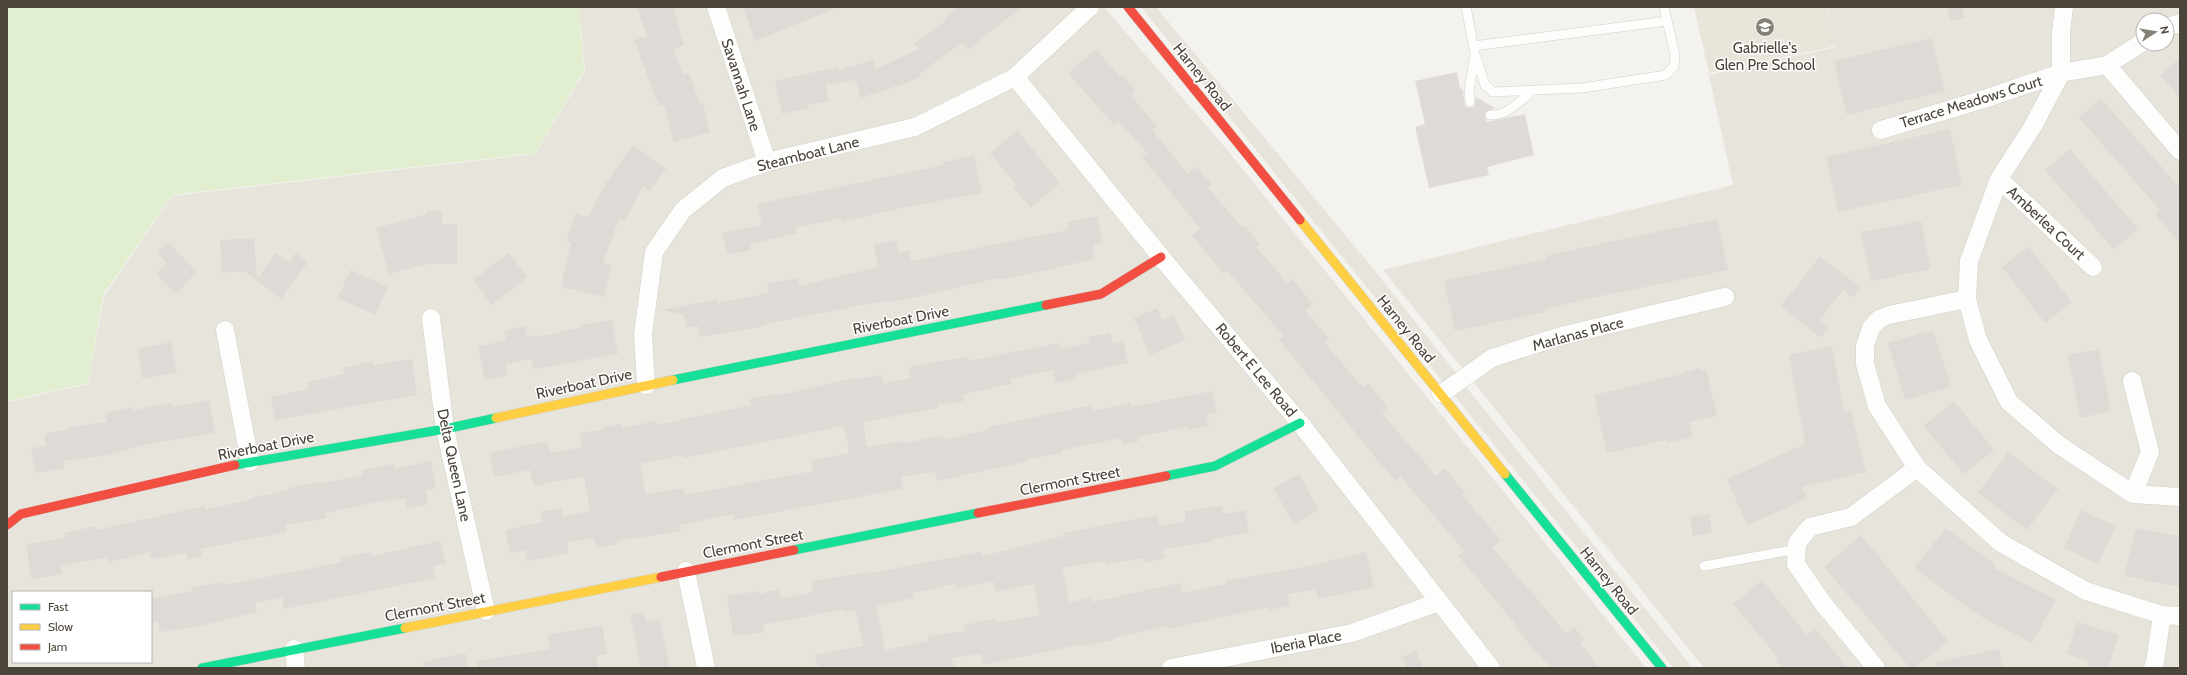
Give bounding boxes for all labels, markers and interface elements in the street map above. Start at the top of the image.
north arrow [2135,12,2175,52]
school or university icon: Gabrielle's Glen Pre School [1754,16,1776,38]
text: N [2157,25,2172,35]
street label: Savannah Lane [718,36,765,134]
place label: Gabrielle's Glen Pre School [1715,39,1816,74]
street label: Harney Road [1169,40,1235,114]
street label: Terrace Meadows Court [1898,72,2044,132]
street label: Steamboat Lane [755,133,861,175]
street label: Amberlea Court [2003,182,2089,264]
street label: Harney Road [1373,292,1439,366]
street label: Riverboat Drive [851,302,951,338]
street label: Marlanas Place [1530,313,1626,355]
street label: Robert E Lee Road [1212,320,1300,420]
street label: Riverboat Drive [534,365,634,403]
street label: Delta Queen Lane [433,407,475,523]
street label: Riverboat Drive [216,428,316,464]
street label: Clermont Street [1018,462,1122,500]
street label: Clermont Street [701,525,805,563]
street label: Harney Road [1576,544,1642,618]
street label: Clermont Street [383,588,487,626]
legend [12,591,152,663]
text: Fast [48,599,68,614]
text: Slow [48,619,73,634]
street label: Iberia Place [1269,626,1343,658]
text: Jam [47,639,67,654]

